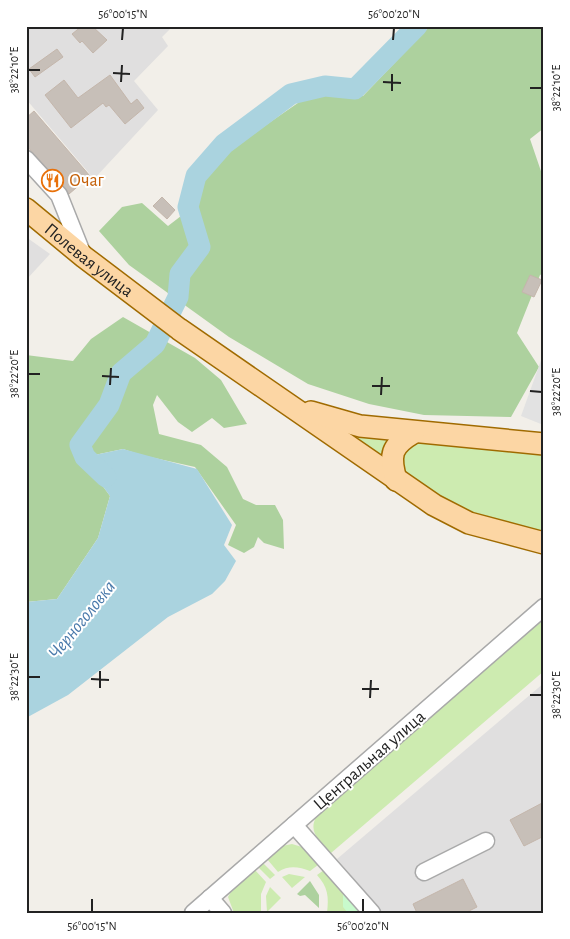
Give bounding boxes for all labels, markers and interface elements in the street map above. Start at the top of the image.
text: 56°00'15"N [98,8,148,20]
text: 56°00'20"N [368,8,420,20]
text: 38°22'10"E [8,46,20,93]
text: 38°22'10"E [550,64,562,111]
restaurant icon: Очаг [41,168,65,192]
place label: Очаг [69,172,105,190]
street label: Полевая улица [41,220,136,301]
text: 38°22'20"E [8,350,20,398]
text: 38°22'20"E [550,368,562,416]
water label: Черноголовка [45,577,119,663]
text: 38°22'30"E [8,653,20,701]
text: 38°22'30"E [550,671,562,719]
street label: Центральная улица [310,708,429,814]
text: 56°00'15"N [67,920,117,932]
text: 56°00'20"N [337,920,389,932]

